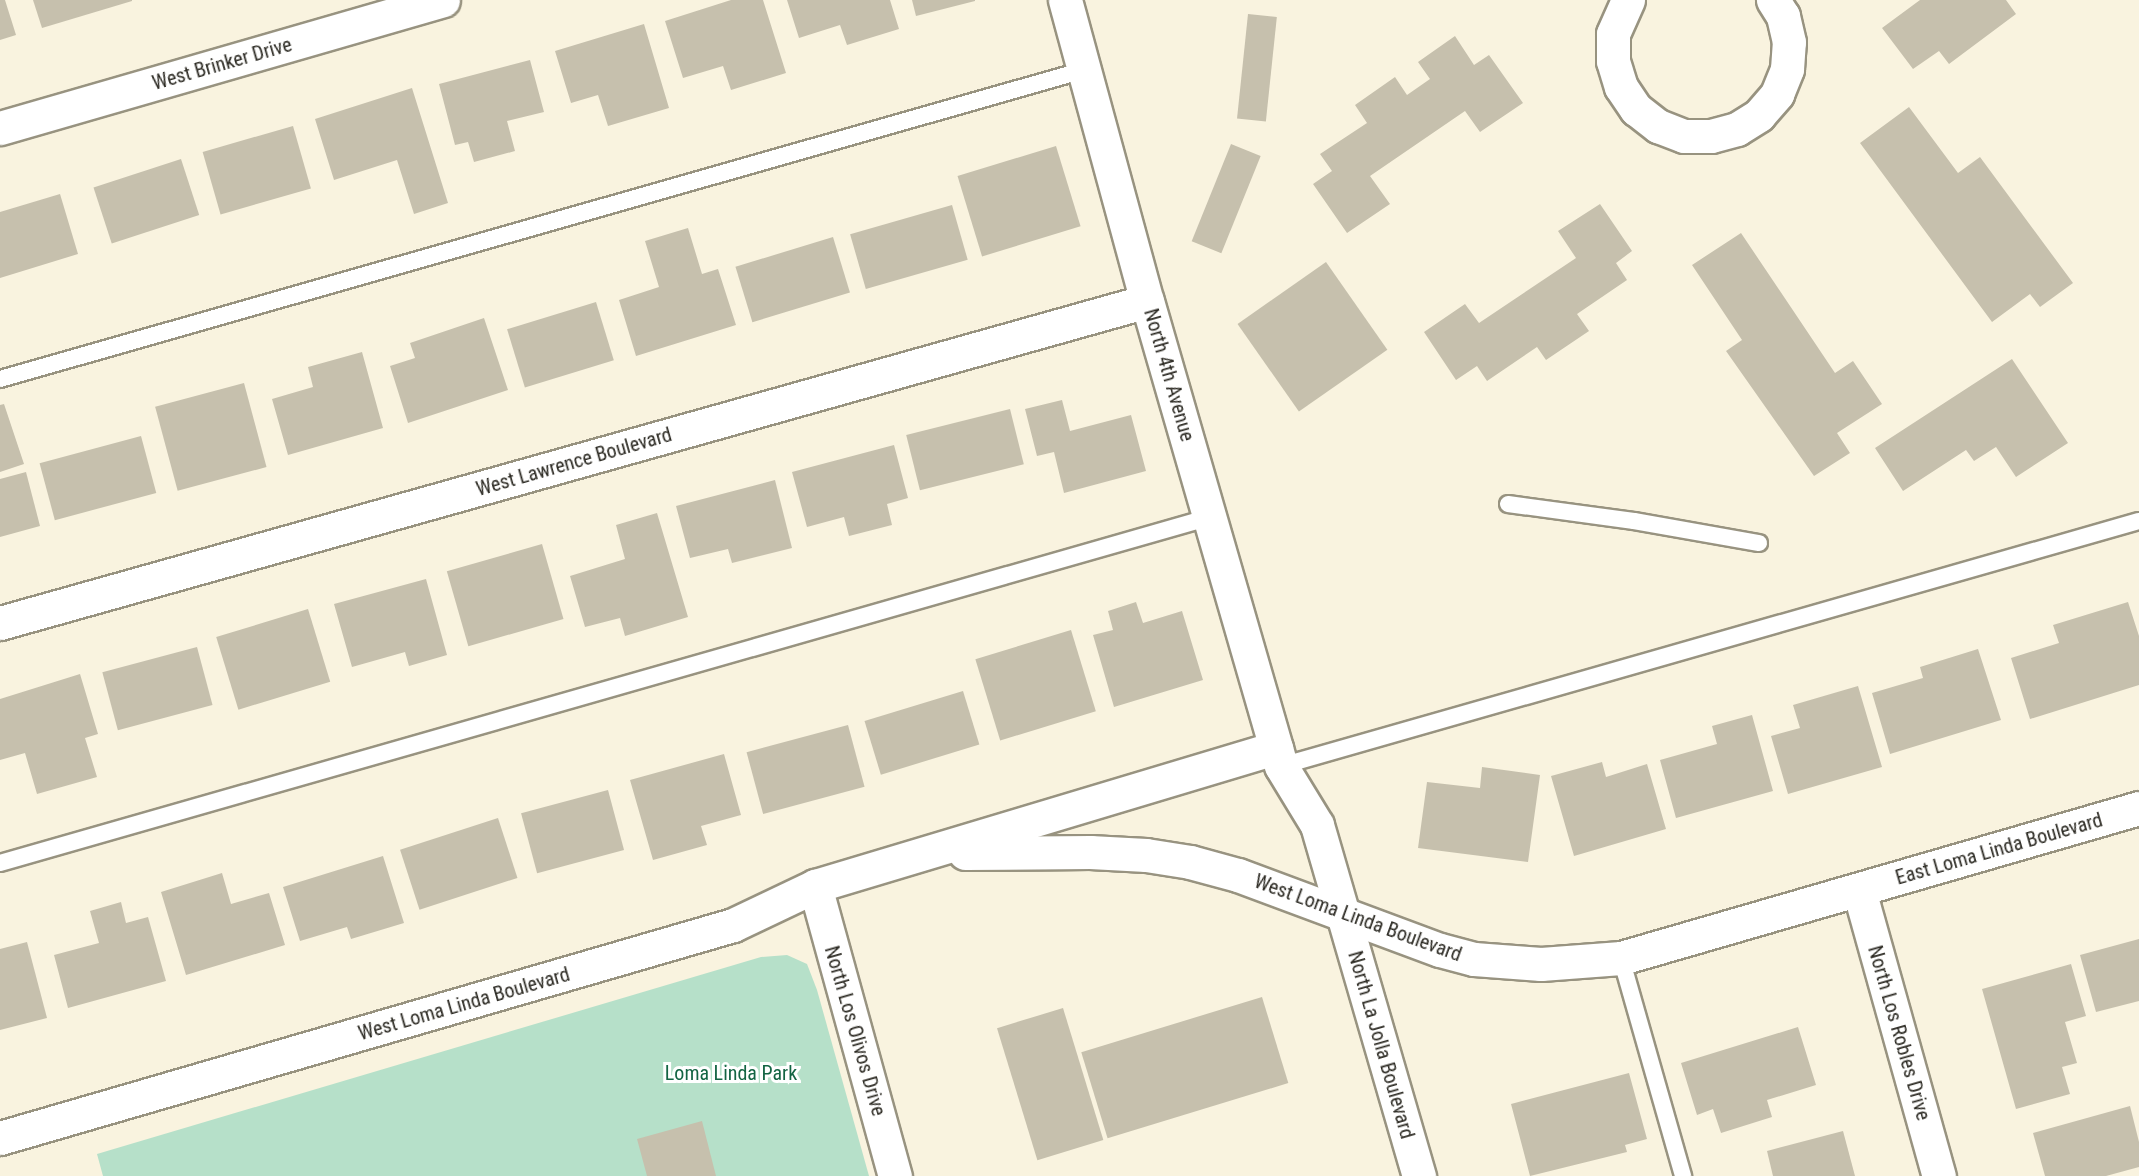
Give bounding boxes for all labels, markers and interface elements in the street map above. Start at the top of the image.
street label: West Brinker Drive [149,33,295,95]
street label: North 4th Avenue [1139,306,1199,444]
street label: West Lawrence Boulevard [473,423,675,501]
street label: East Loma Linda Boulevard [1893,808,2105,890]
street label: West Loma Linda Boulevard [1251,869,1465,967]
street label: North Los Olivos Drive [819,943,891,1119]
street label: North Los Robles Drive [1863,943,1935,1123]
street label: North La Jolla Boulevard [1343,948,1419,1142]
street label: West Loma Linda Boulevard [355,962,573,1046]
park label: Loma Linda Park [665,1061,797,1085]

